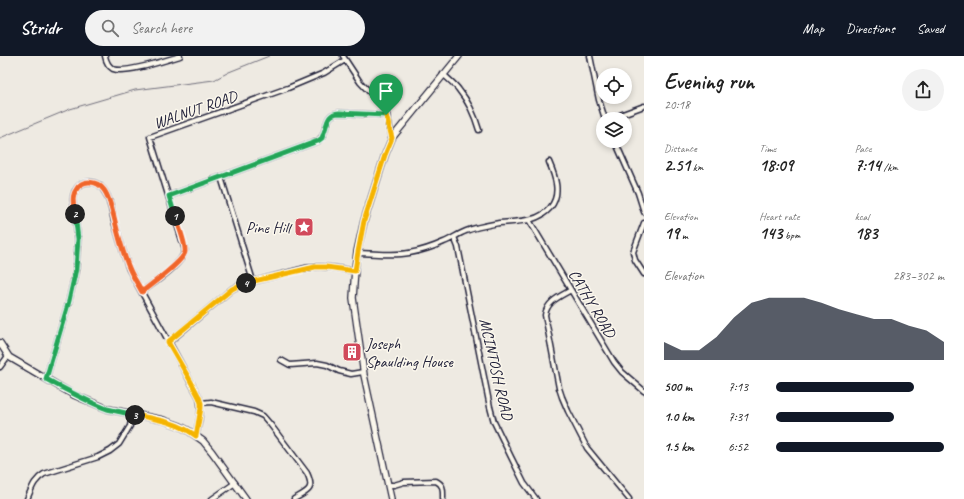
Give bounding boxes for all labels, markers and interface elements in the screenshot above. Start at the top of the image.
search box [85,10,365,46]
text: Stridr [20,16,61,40]
icon: search [99,17,121,39]
text: Search here [131,19,192,38]
text: Map [803,20,824,37]
text: Directions [846,20,895,37]
text: Saved [917,20,944,37]
map controls [596,68,632,148]
button: locate [596,68,632,104]
text: Evening run [664,68,754,96]
button: share [902,69,944,111]
pin [369,74,403,115]
icon: arrive [375,80,397,102]
street label: WALNUT ROAD [151,86,241,133]
text: 20:18 [664,97,690,113]
button: layers [596,112,632,148]
text: Distance [664,141,697,155]
text: Time [759,141,776,155]
text: Pace [855,141,872,155]
text: 2.51 [664,155,690,176]
text: 18:09 [759,155,793,176]
text: 7:14 [855,155,881,176]
text: km [690,160,703,174]
text: /km [881,160,898,174]
pin: 2 [65,204,85,224]
pin: 1 [165,206,185,226]
text: 2 [73,207,77,221]
text: 1 [173,209,177,223]
text: Elevation [664,209,698,223]
text: Heart rate [759,209,799,223]
text: kcal [855,209,869,223]
place icon: Pine Hill [293,216,315,238]
place label: Pine Hill [246,218,293,238]
text: 19 [664,223,679,244]
text: 143 [759,223,782,244]
text: 183 [855,223,878,244]
text: m [679,228,688,242]
text: bpm [782,228,800,242]
street label: CATHY ROAD [564,266,621,343]
text: Elevation [664,268,704,284]
text: 283–302 m [893,268,944,284]
pin: 4 [236,273,256,293]
text: 4 [244,276,248,290]
street label: MCINTOSH ROAD [475,316,518,424]
place label: Joseph Spaulding House [365,334,455,372]
building icon: Joseph Spaulding House [341,341,363,363]
text: 500 m [664,379,692,395]
text: 7:13 [728,379,748,395]
pin: 3 [125,405,145,425]
text: 3 [133,408,137,422]
text: 1.0 km [664,409,694,425]
text: 7:31 [728,409,748,425]
text: 1.5 km [664,439,694,455]
text: 6:52 [728,439,748,455]

